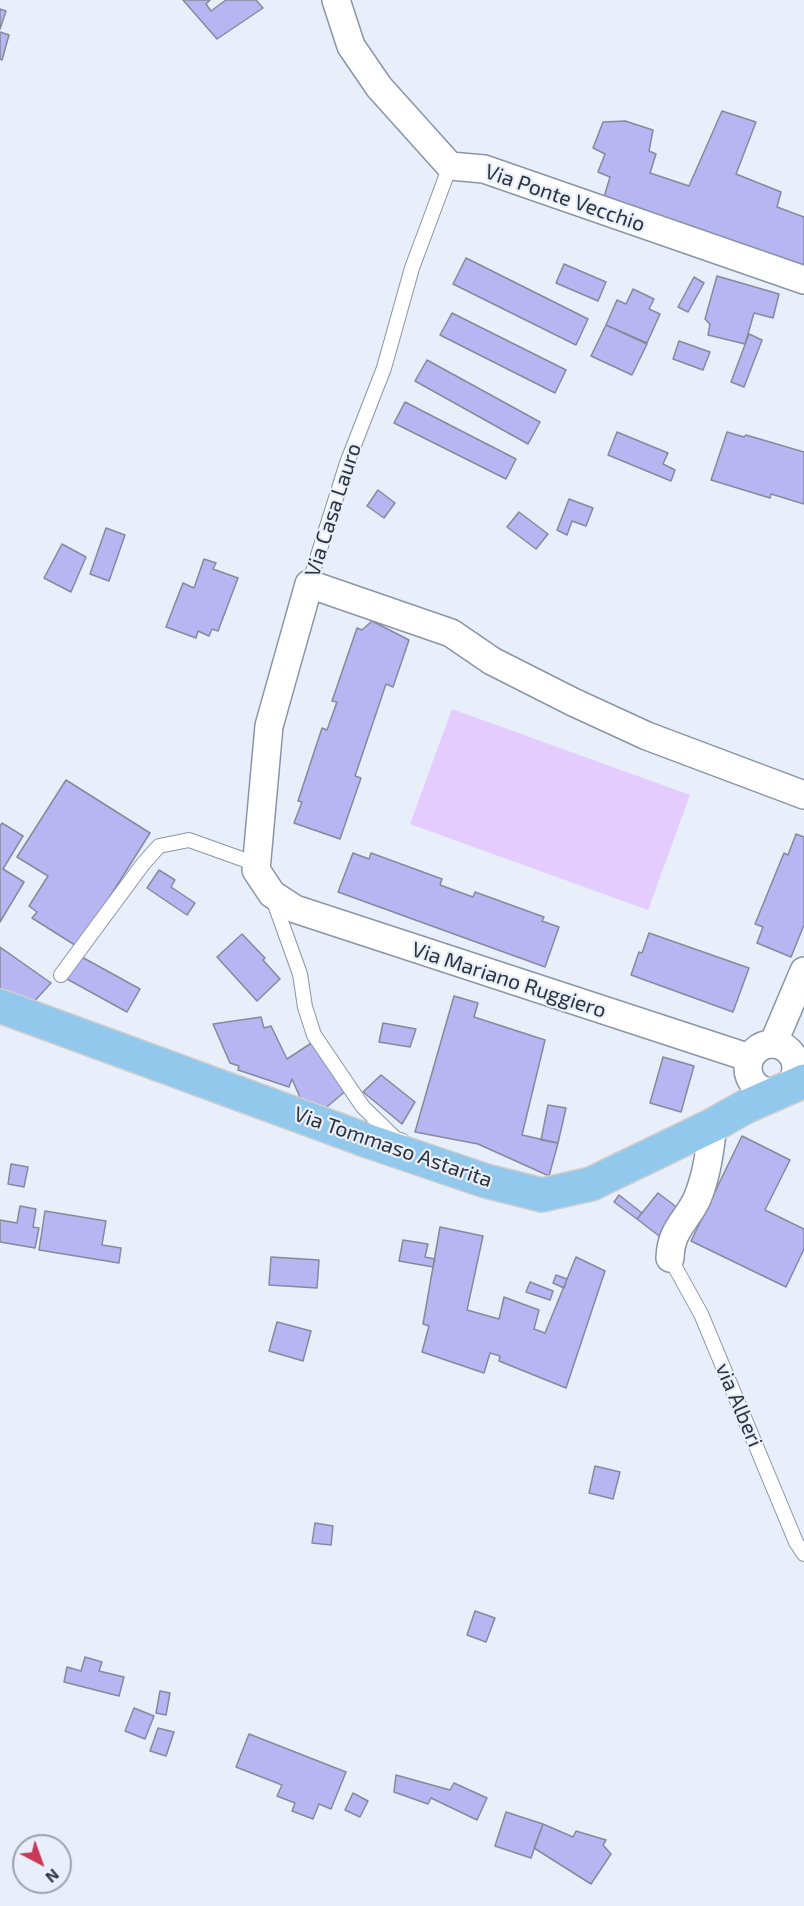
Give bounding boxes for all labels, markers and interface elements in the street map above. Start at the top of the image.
street label: Via Ponte Vecchio [482,159,648,237]
street label: Via Casa Lauro [300,440,366,580]
street label: Via Mariano Ruggiero [409,937,609,1023]
street label: Via Tommaso Astarita [291,1101,495,1193]
street label: via Alberi [710,1359,768,1451]
north arrow [12,1834,72,1894]
text: N [42,1865,63,1887]

